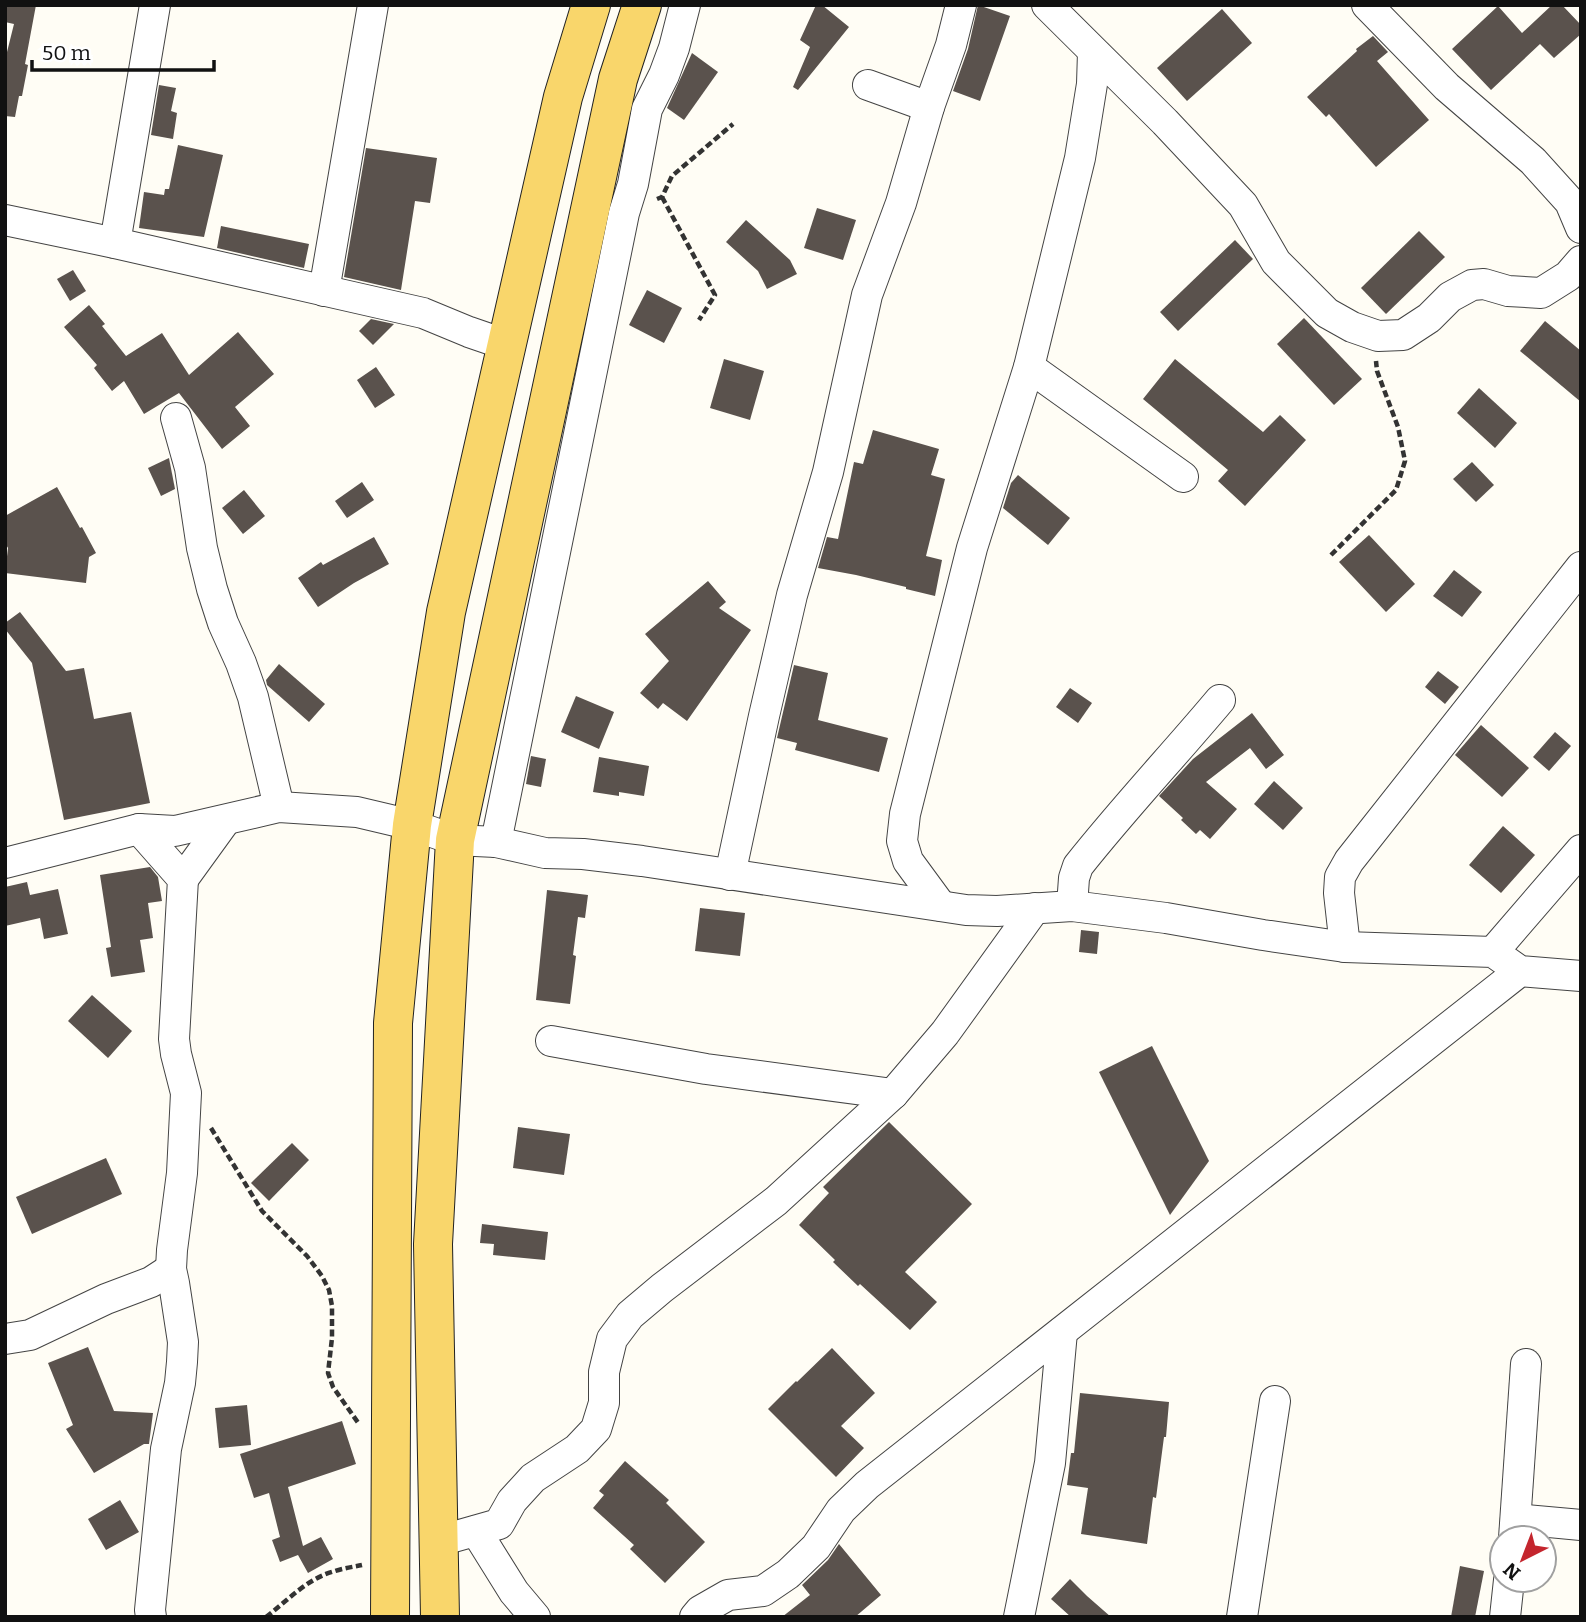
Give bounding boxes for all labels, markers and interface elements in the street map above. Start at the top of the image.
scale bar [32,28,214,72]
text: 50 m [42,40,91,66]
north arrow [1488,1524,1558,1594]
text: N [1499,1558,1525,1585]

